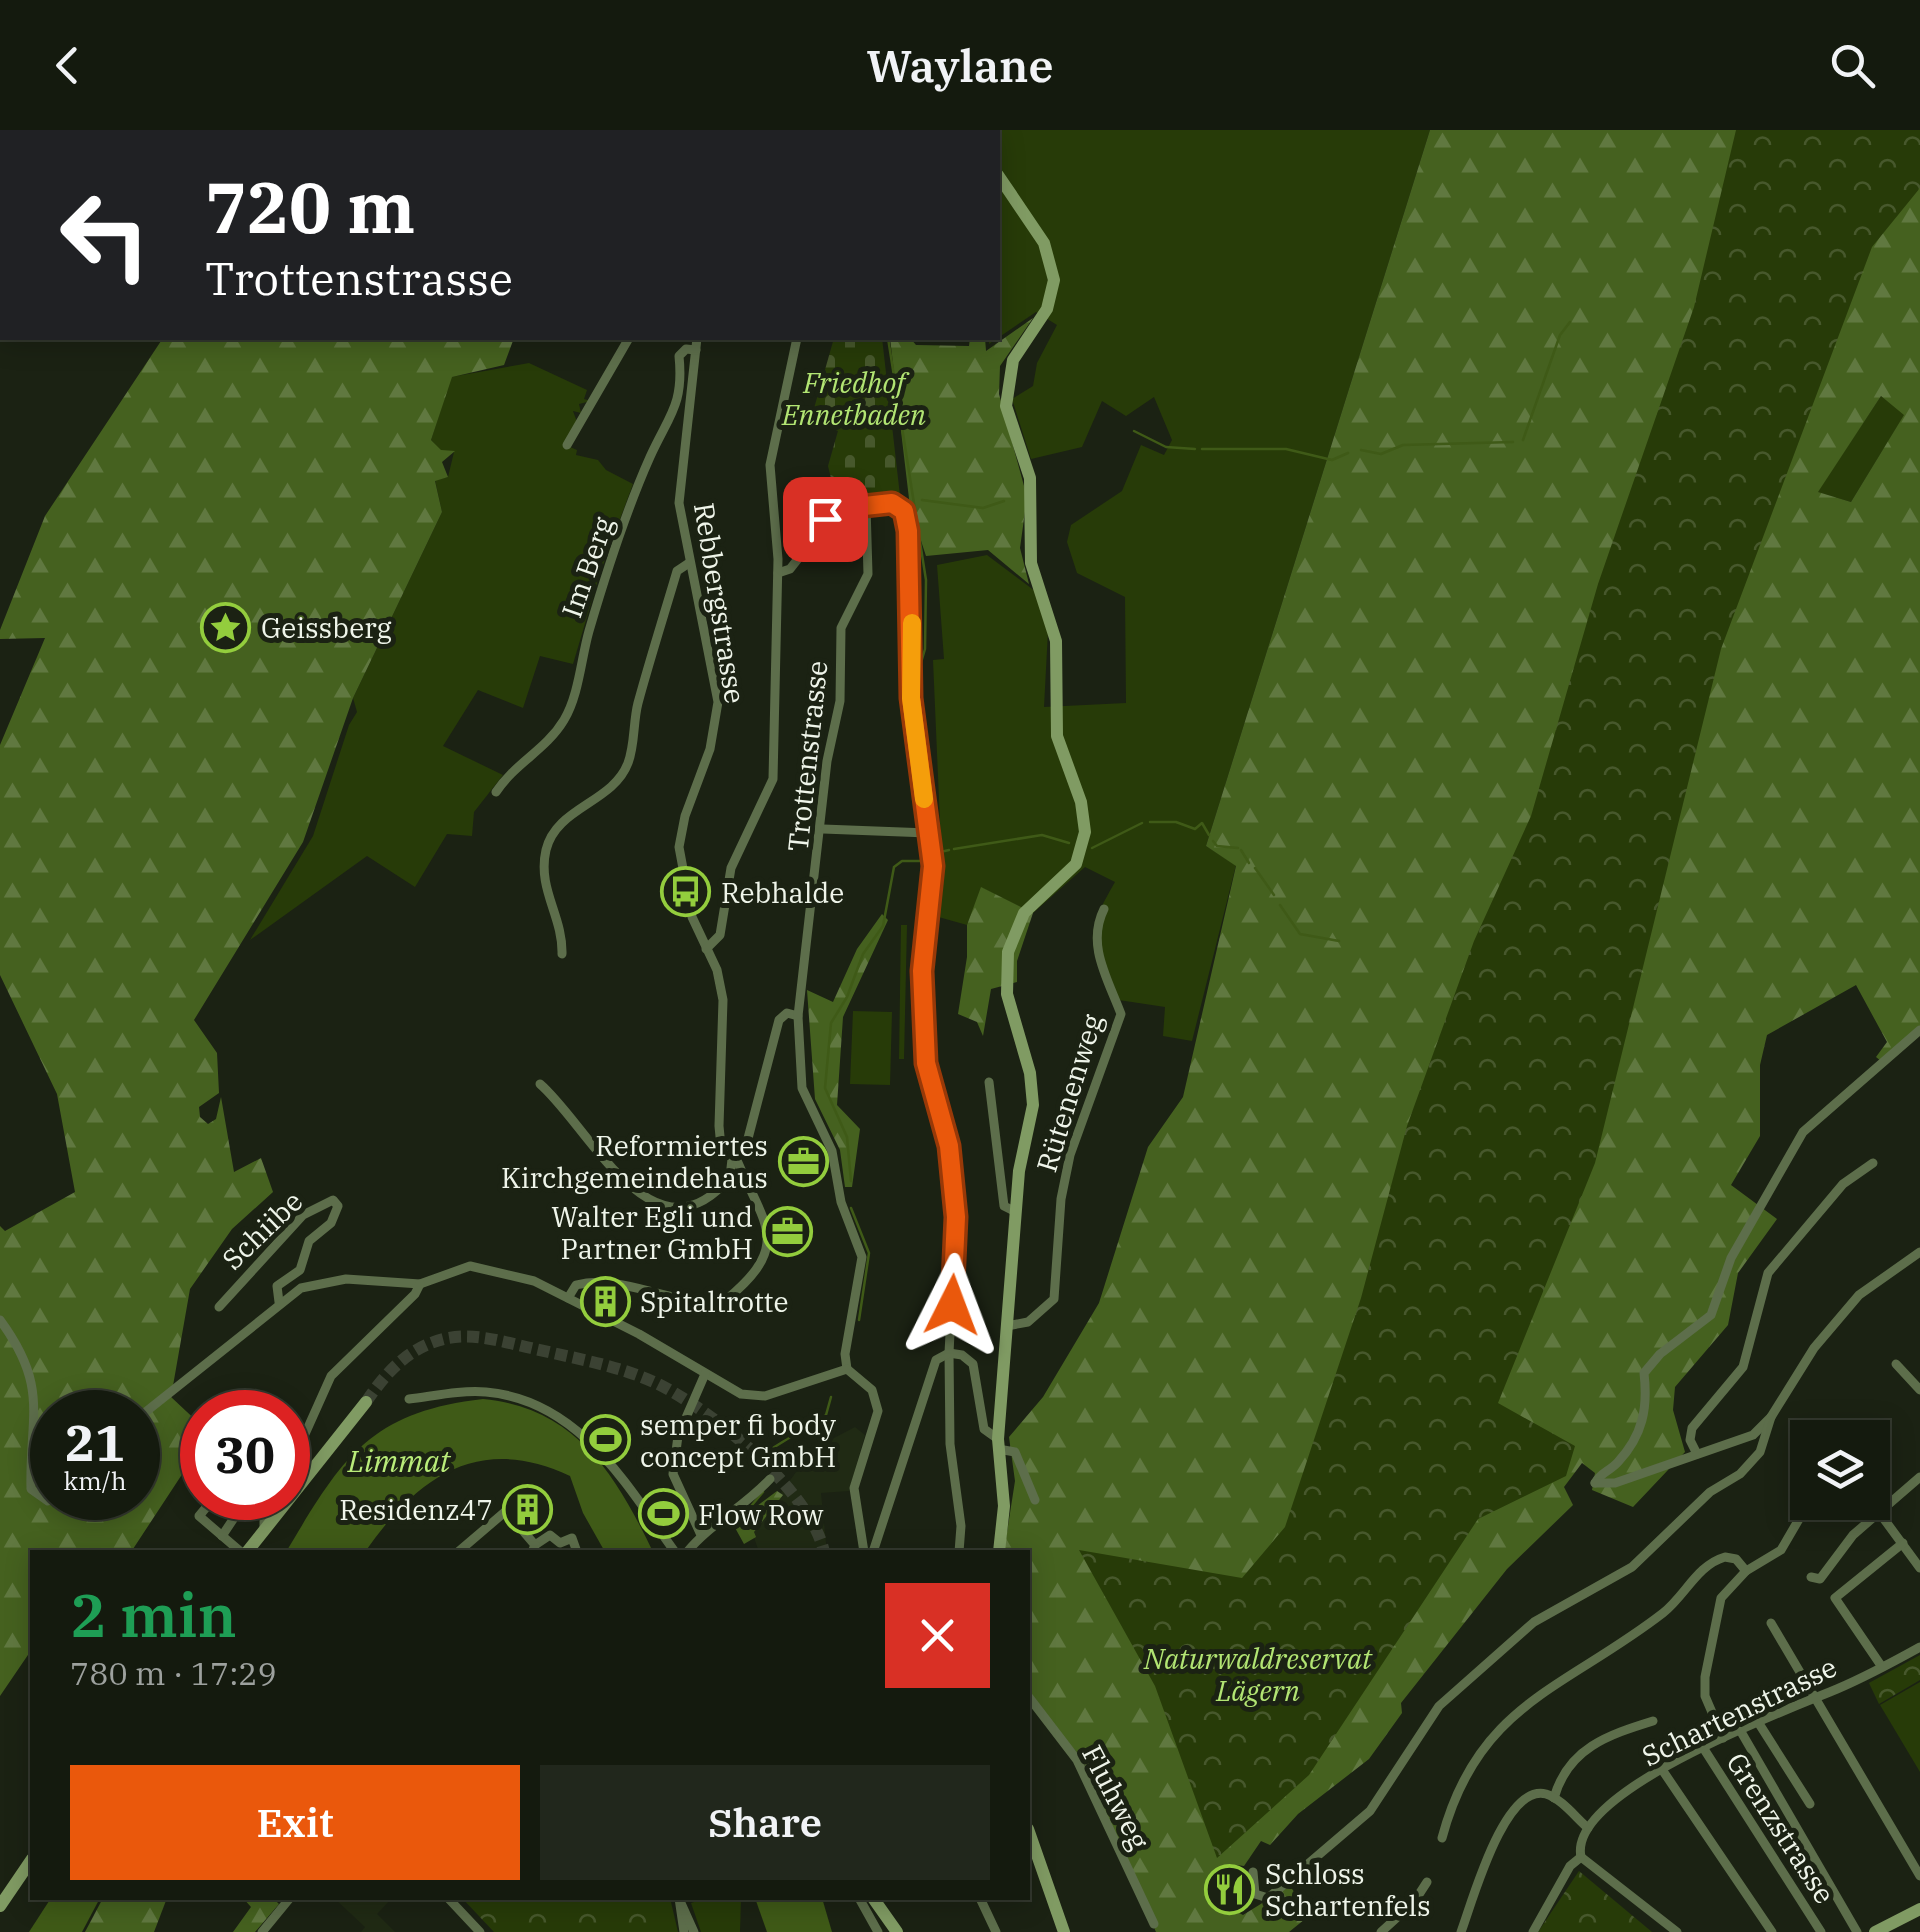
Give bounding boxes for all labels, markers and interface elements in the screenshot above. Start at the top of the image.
text: Waylane [866,36,1054,94]
icon: back [40,38,95,93]
icon: search [1825,38,1880,93]
text: 720 m [205,161,415,252]
icon: left [40,170,170,300]
text: Trottenstrasse [205,249,513,307]
park label: Friedhof Ennetbaden [781,364,926,433]
pin [783,477,868,562]
icon: arrive [798,492,853,547]
street label: Rebbergstrasse [686,500,754,706]
street label: Im Berg [553,512,621,622]
place icon: Geissberg [200,601,252,653]
place label: Geissberg [261,609,392,646]
street label: Trottenstrasse [779,659,835,853]
bus stop icon: Rebhalde [660,866,712,918]
place label: Rebhalde [721,874,844,911]
street label: Rütenenweg [1027,1010,1111,1176]
place label: Reformiertes Kirchgemeindehaus [501,1127,768,1196]
office icon: Reformiertes Kirchgemeindehaus [777,1135,829,1187]
street label: Schiibe [214,1183,310,1277]
place label: Walter Egli und Partner GmbH [551,1198,753,1267]
office icon: Walter Egli und Partner GmbH [762,1206,814,1258]
position arrow [900,1253,1004,1357]
building icon: Spitaltrotte [579,1275,631,1327]
place label: Spitaltrotte [640,1283,788,1320]
speed limit sign: 30 [180,1390,310,1520]
place label: semper fi body concept GmbH [640,1406,836,1475]
text: 21 [65,1410,125,1475]
sports icon: semper fi body concept GmbH [579,1414,631,1466]
map controls [1790,1420,1890,1520]
button: layers [1790,1420,1890,1520]
water label: Limmat [347,1441,452,1480]
text: km/h [63,1464,127,1497]
building icon: Residenz47 [502,1483,554,1535]
sports icon: Flow Row [637,1488,689,1540]
place label: Residenz47 [339,1491,493,1528]
place label: Flow Row [698,1496,824,1533]
text: 2 min [70,1575,237,1654]
button: close [885,1583,990,1688]
park label: Naturwaldreservat Lägern [1143,1640,1373,1709]
street label: Schartenstrasse [1635,1648,1843,1774]
text: 780 m · 17:29 [70,1652,277,1694]
street label: Fluhweg [1074,1739,1158,1855]
street label: Grenzstrasse [1718,1746,1844,1910]
button: Exit [70,1765,520,1880]
button: Share [540,1765,990,1880]
place label: Schloss Schartenfels [1265,1855,1431,1924]
restaurant icon: Schloss Schartenfels [1204,1863,1256,1915]

